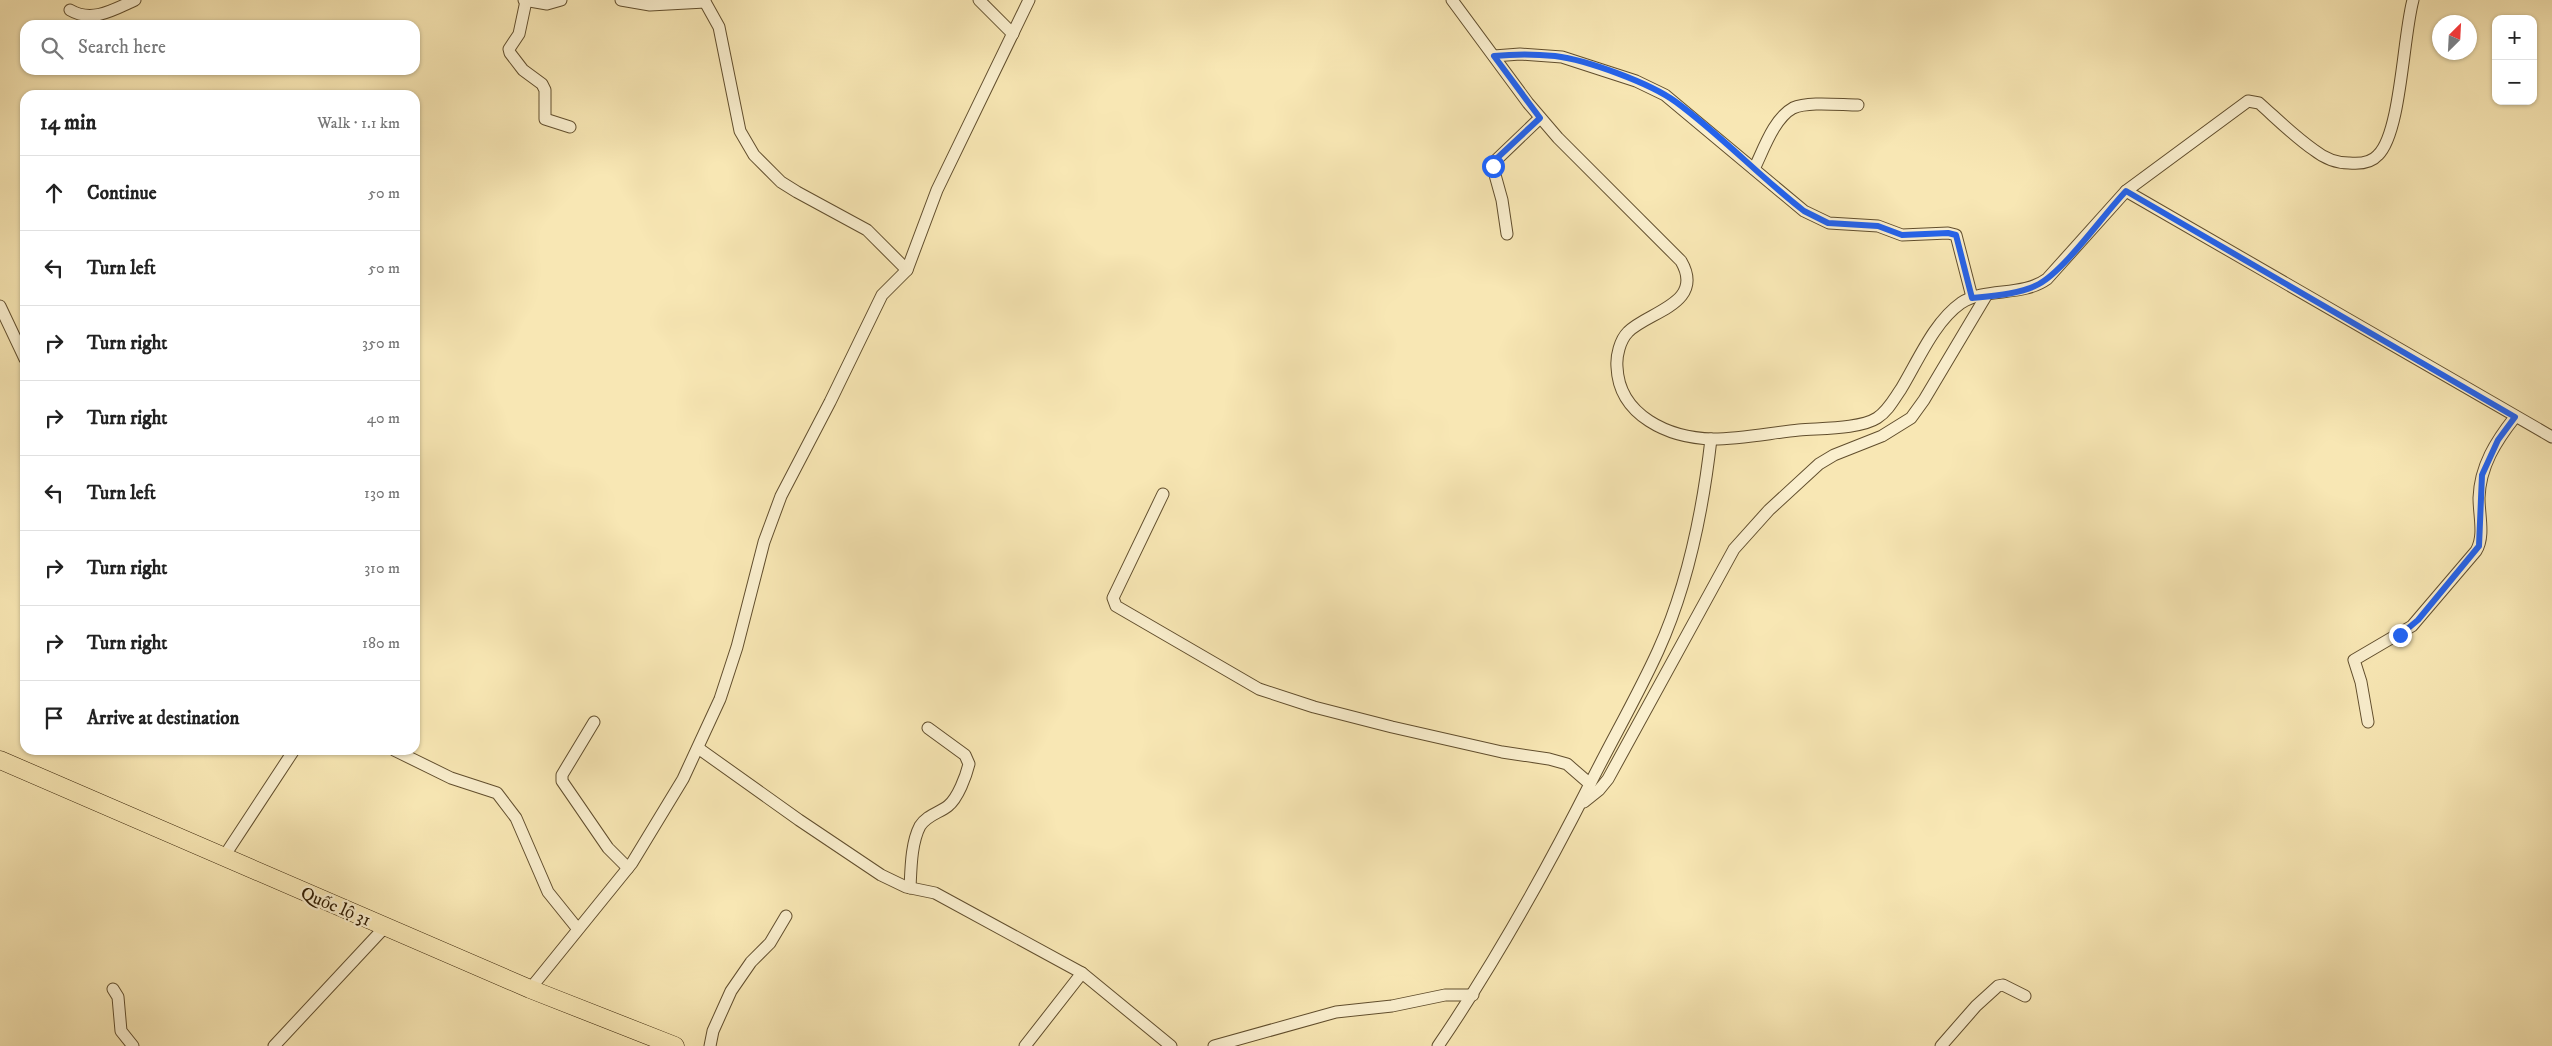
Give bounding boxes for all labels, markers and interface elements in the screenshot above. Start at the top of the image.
north arrow [2432,15,2477,60]
map controls [2492,15,2537,105]
button: + [2492,15,2537,60]
search box [20,20,420,75]
icon: search [38,34,66,62]
text: Search here [78,36,166,59]
button: − [2492,60,2537,105]
text: 14 min [40,110,96,136]
text: Walk · 1.1 km [317,113,400,133]
route start [1482,155,1505,178]
icon: ahead [40,179,68,207]
text: Continue [87,182,157,205]
text: 50 m [368,183,400,203]
icon: left [40,254,68,282]
text: Turn left [87,257,156,280]
text: 50 m [368,258,400,278]
icon: right [40,329,68,357]
text: Turn right [87,332,167,355]
text: 350 m [362,333,400,353]
icon: right [40,404,68,432]
text: Turn right [87,407,167,430]
text: 40 m [367,408,400,428]
icon: left [40,479,68,507]
text: Turn left [87,482,156,505]
text: 130 m [364,483,400,503]
icon: right [40,554,68,582]
text: Turn right [87,557,167,580]
text: 310 m [364,558,400,578]
route end [2389,624,2412,647]
icon: right [40,629,68,657]
text: Turn right [87,632,167,655]
text: 180 m [362,633,400,653]
icon: arrive [40,704,68,732]
text: Arrive at destination [87,707,239,730]
street label: Quốc lộ 31 [297,882,374,932]

